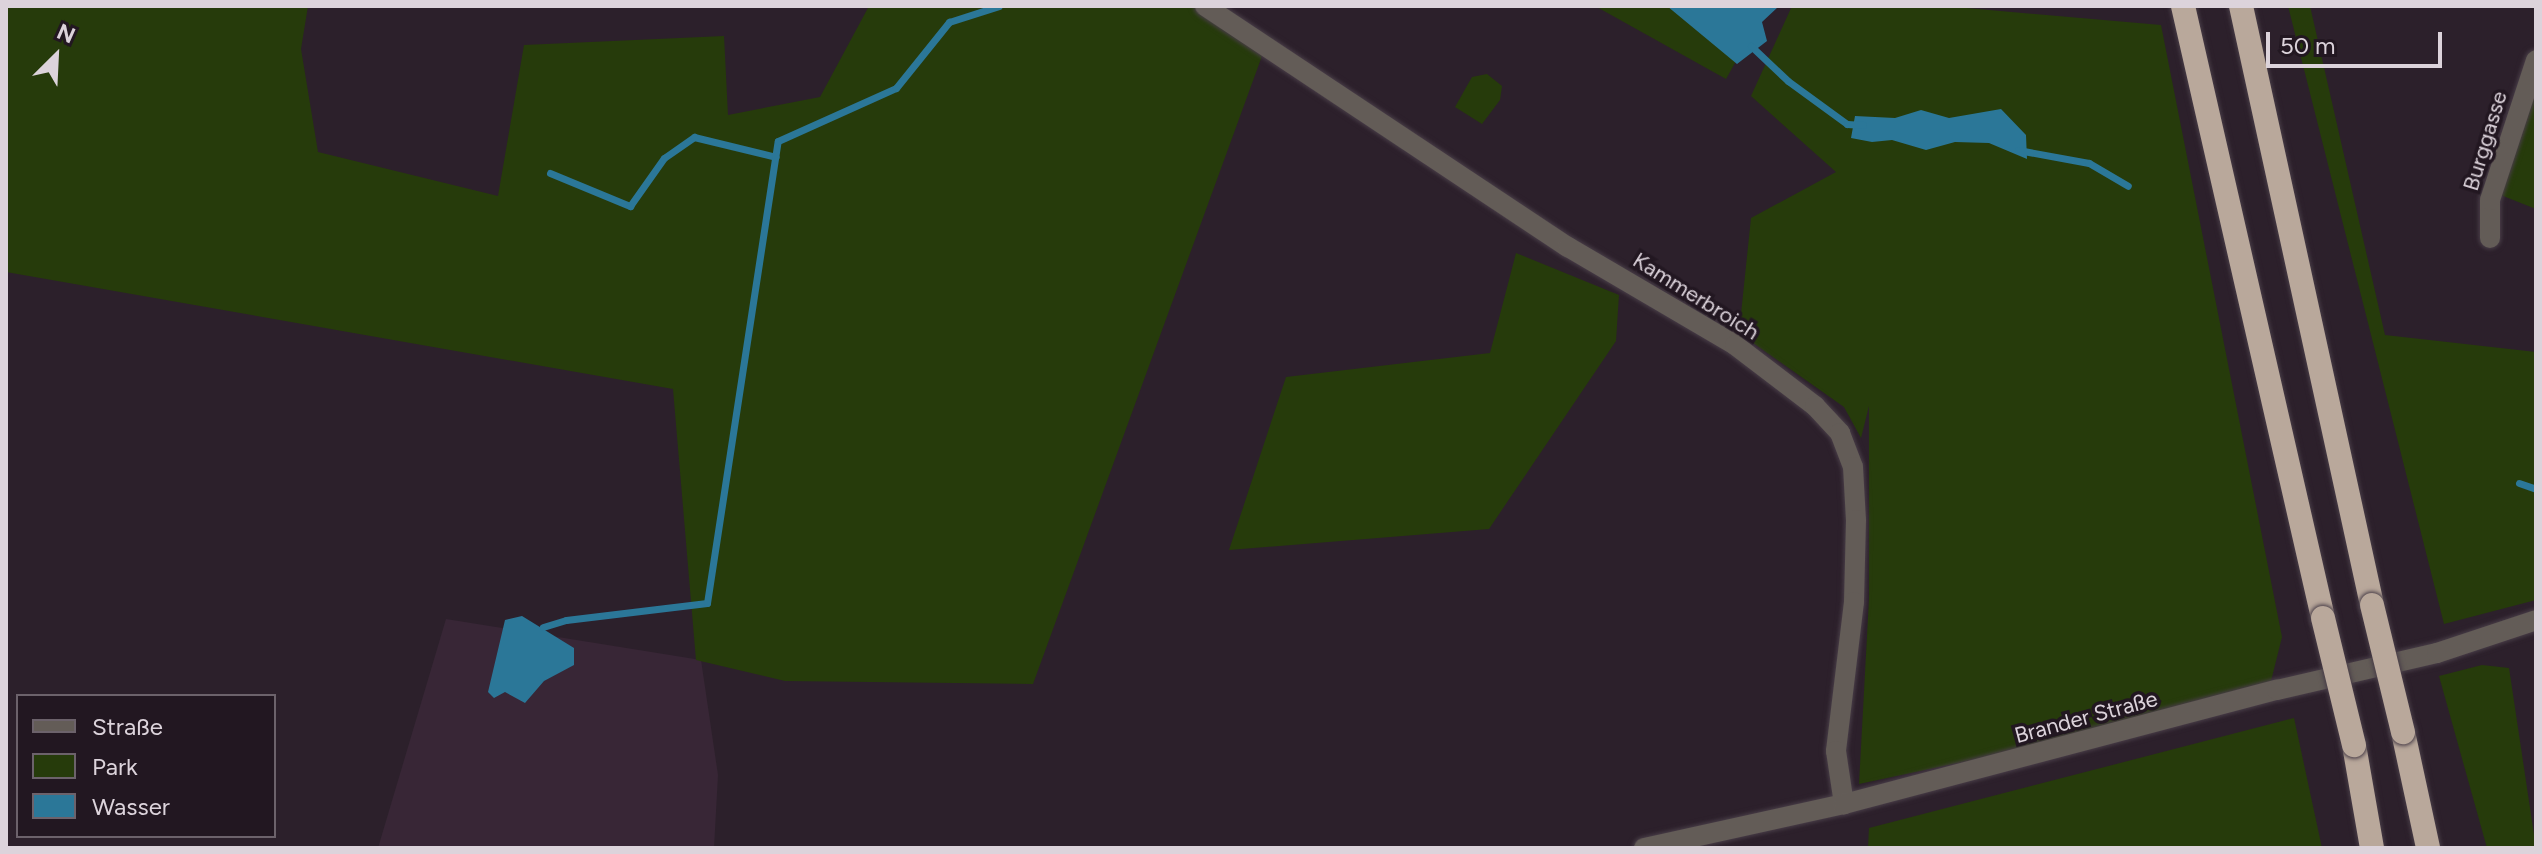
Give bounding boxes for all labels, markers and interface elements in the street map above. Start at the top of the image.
north arrow [16,16,96,96]
scale bar [2270,16,2446,66]
text: N [53,18,79,49]
text: 50 m [2280,31,2336,60]
street label: Burggasse [2457,88,2513,194]
street label: Kammerbroich [1628,247,1764,345]
street label: Brander Straße [2012,685,2160,749]
legend [16,694,276,838]
text: Straße [92,712,163,741]
text: Park [92,752,138,781]
text: Wasser [92,792,170,821]

